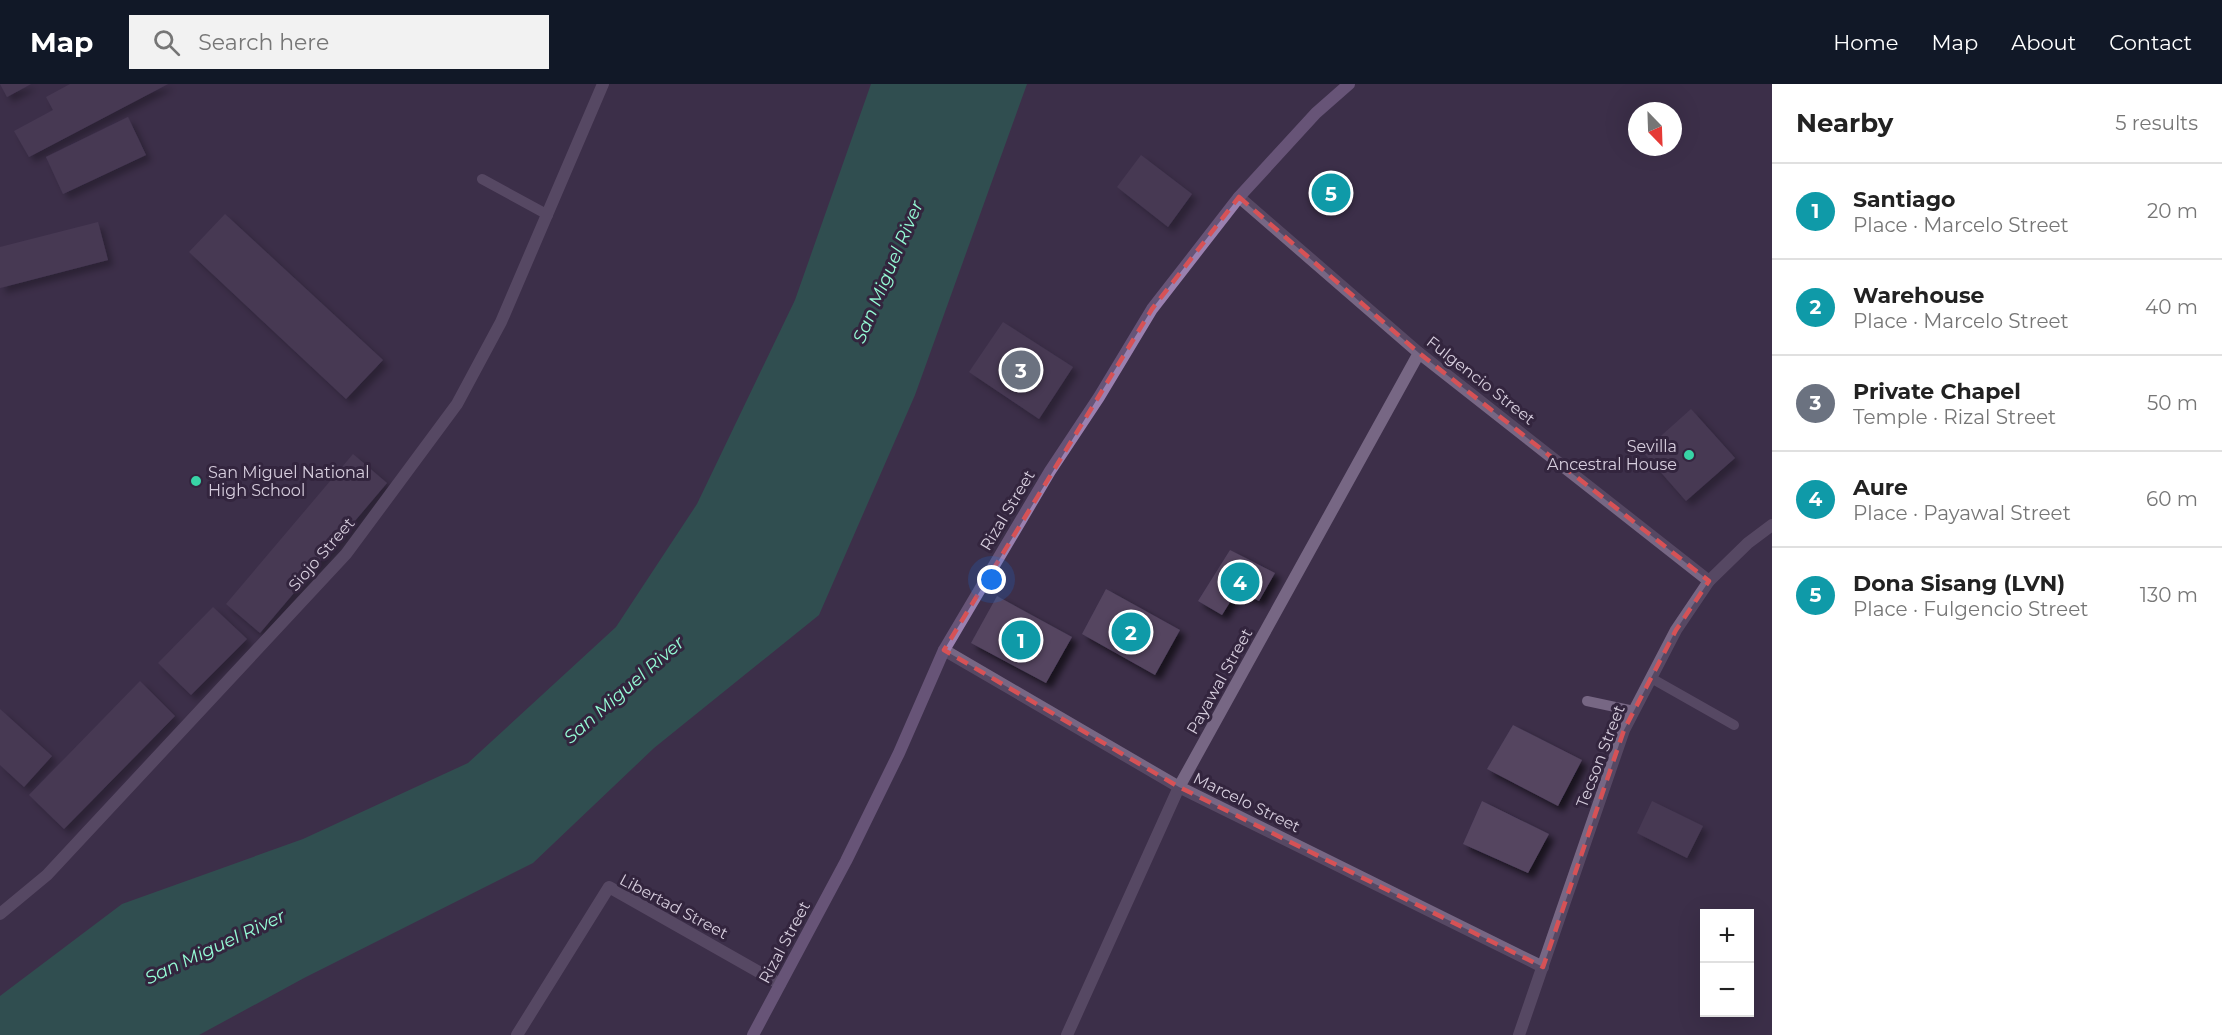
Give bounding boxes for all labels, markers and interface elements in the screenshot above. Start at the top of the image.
search box [129,15,549,69]
text: Map [30,25,93,59]
icon: search [150,26,183,59]
text: Search here [198,29,329,56]
text: Home [1833,30,1898,55]
text: Map [1931,30,1978,55]
text: About [2011,30,2076,55]
text: Contact [2109,30,2192,55]
north arrow [1628,102,1682,156]
text: Nearby [1796,107,1893,139]
text: 5 results [2115,111,2198,135]
pin: 5 [1312,170,1350,216]
text: Santiago [1853,186,1955,213]
water label: San Miguel River [848,197,928,346]
text: 1 [1812,199,1819,223]
text: 20 m [2147,199,2198,223]
text: Place · Marcelo Street [1853,213,2069,237]
text: Warehouse [1853,282,1985,309]
text: 2 [1810,295,1821,319]
text: 40 m [2145,295,2198,319]
text: Place · Marcelo Street [1853,309,2069,333]
street label: Fulgencio Street [1423,332,1539,429]
pin: 3 [1002,348,1040,392]
text: Private Chapel [1853,378,2021,405]
text: 3 [1810,391,1821,415]
text: 50 m [2147,391,2198,415]
text: Temple · Rizal Street [1853,405,2056,429]
place label: Sevilla Ancestral House [1547,437,1677,474]
marker: Sevilla Ancestral House [1682,448,1696,462]
place label: San Miguel National High School [208,463,370,500]
street label: Rizal Street [976,466,1039,554]
marker: San Miguel National High School [189,474,203,488]
text: Aure [1853,474,1908,501]
text: 4 [1809,487,1822,511]
text: 60 m [2146,487,2198,511]
text: Place · Payawal Street [1853,501,2071,525]
street label: Siojo Street [284,513,359,595]
pin: 4 [1220,560,1260,604]
your location [977,565,1006,594]
text: Dona Sisang (LVN) [1853,570,2065,597]
text: 5 [1810,583,1821,607]
text: 130 m [2140,583,2198,607]
text: Place · Fulgencio Street [1853,597,2088,621]
pin: 2 [1112,610,1150,654]
pin: 1 [1002,618,1040,662]
street label: Payawal Street [1183,625,1257,737]
water label: San Miguel River [559,631,689,748]
street label: Tecson Street [1572,702,1629,810]
street label: Marcelo Street [1190,768,1304,837]
street label: Libertad Street [616,870,732,943]
street label: Rizal Street [755,897,814,987]
water label: San Miguel River [141,904,289,989]
map controls [1700,909,1754,1017]
button: + [1700,909,1754,963]
button: − [1700,963,1754,1017]

